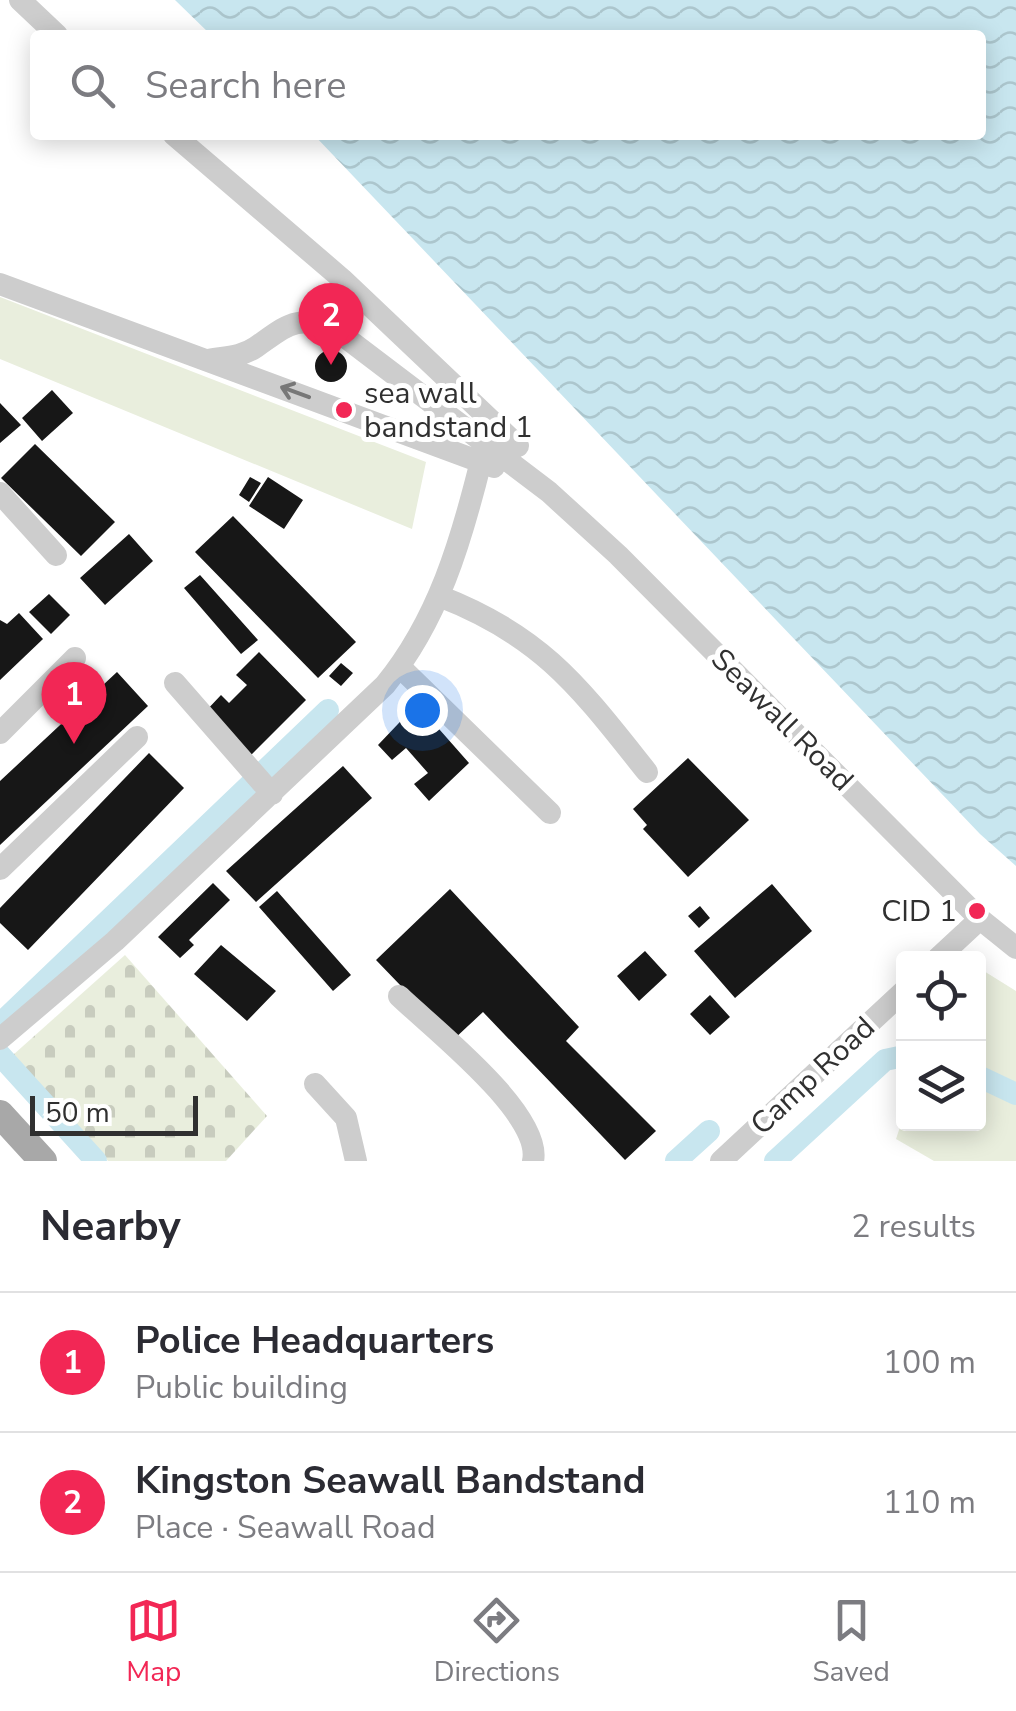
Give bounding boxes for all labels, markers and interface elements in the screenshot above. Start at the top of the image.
search box [30,30,986,140]
icon: search [65,58,120,113]
text: Search here [145,60,346,111]
pin: 2 [298,282,364,365]
place label: sea wall bandstand 1 [364,373,533,448]
one-way arrow [281,382,312,400]
marker: sea wall bandstand 1 [333,399,355,421]
street label: Seawall Road [702,640,862,800]
pin: 1 [42,662,106,744]
your location [397,685,448,736]
place label: CID 1 [881,891,957,932]
marker: CID 1 [966,900,988,922]
map controls [896,951,986,1131]
button: locate [896,951,986,1041]
street label: Camp Road [742,1008,884,1144]
button: layers [896,1041,986,1131]
scale bar [30,1091,198,1136]
text: 50 m [45,1094,110,1132]
text: Nearby [40,1198,181,1255]
text: 2 results [851,1205,976,1248]
text: Police Headquarters [135,1315,494,1366]
text: 1 [63,1341,82,1384]
text: 100 m [883,1341,976,1384]
text: Public building [135,1366,348,1409]
text: Kingston Seawall Bandstand [135,1455,645,1506]
text: 2 [63,1481,82,1524]
text: 110 m [883,1481,976,1524]
text: Place · Seawall Road [135,1506,436,1549]
tab: Map [126,1593,181,1691]
tab: Directions [434,1593,560,1691]
tab: Saved [812,1593,890,1691]

